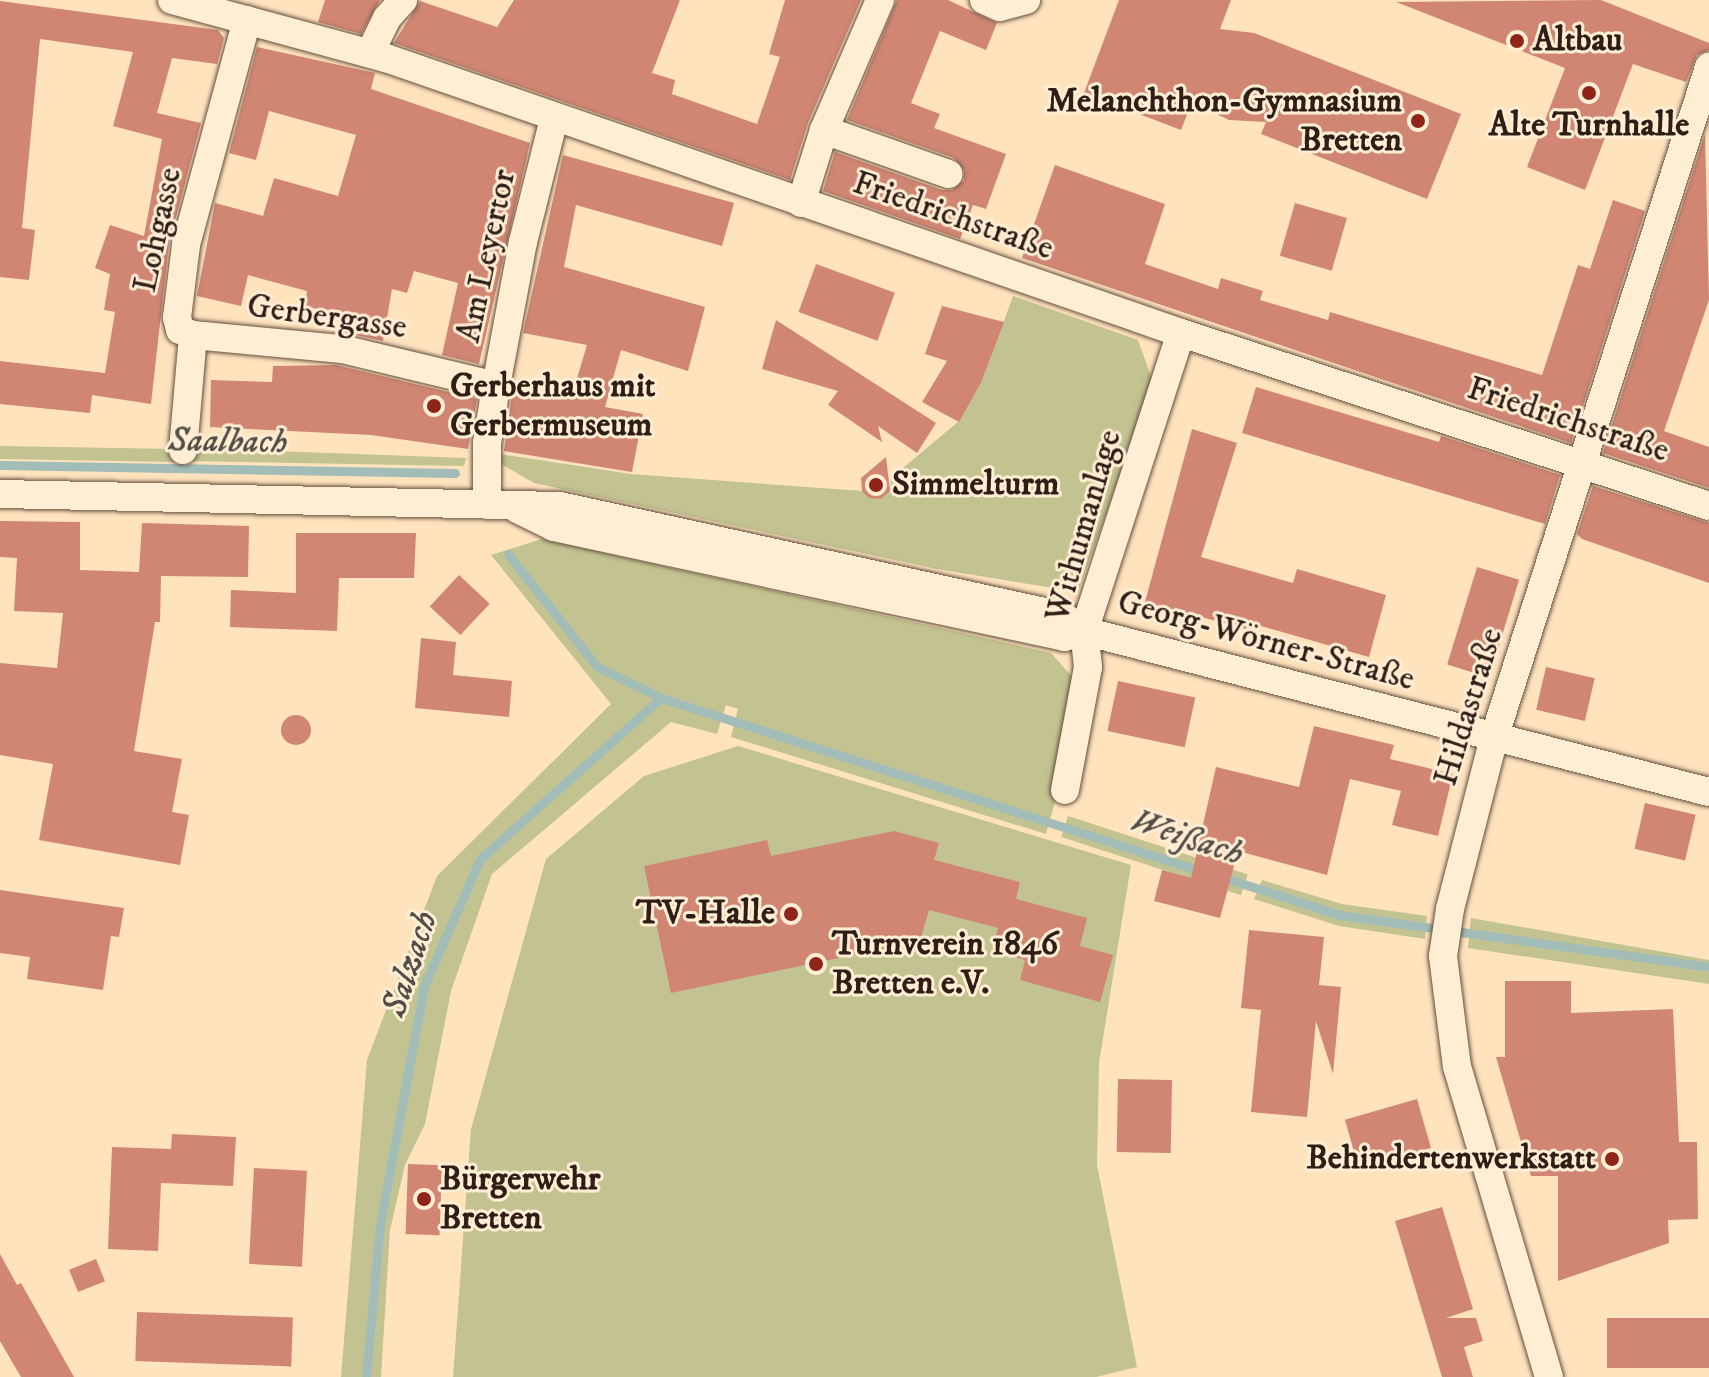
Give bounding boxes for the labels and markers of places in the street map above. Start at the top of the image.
place label: Altbau [1533,21,1622,61]
marker: Altbau [1508,32,1526,50]
place label: Melanchthon-Gymnasium Bretten [1046,81,1402,160]
marker: Alte Turnhalle [1580,84,1598,102]
place label: Alte Turnhalle [1489,106,1689,146]
marker: Melanchthon-Gymnasium Bretten [1409,112,1427,130]
place label: Gerberhaus mit Gerbermuseum [450,366,655,446]
marker: Gerberhaus mit Gerbermuseum [425,397,443,415]
place label: Simmelturm [892,465,1059,505]
marker: Simmelturm [867,476,885,494]
place label: TV-Halle [636,894,775,934]
marker: TV-Halle [782,905,800,923]
place label: Turnverein 1846 Bretten e.V. [832,924,1058,1004]
marker: Turnverein 1846 Bretten e.V. [807,955,825,973]
place label: Behindertenwerkstatt [1306,1139,1596,1179]
marker: Behindertenwerkstatt [1603,1150,1621,1168]
place label: Bürgerwehr Bretten [440,1159,600,1238]
marker: Bürgerwehr Bretten [415,1190,433,1208]

